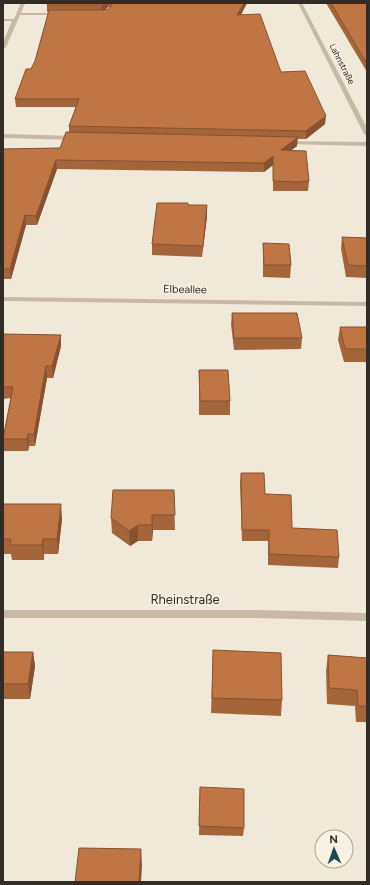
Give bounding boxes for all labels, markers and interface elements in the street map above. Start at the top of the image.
street label: Lahnstraße [327,41,357,86]
street label: Elbeallee [163,283,207,296]
street label: Rheinstraße [150,592,220,607]
north arrow [314,829,354,869]
text: N [329,833,338,846]

